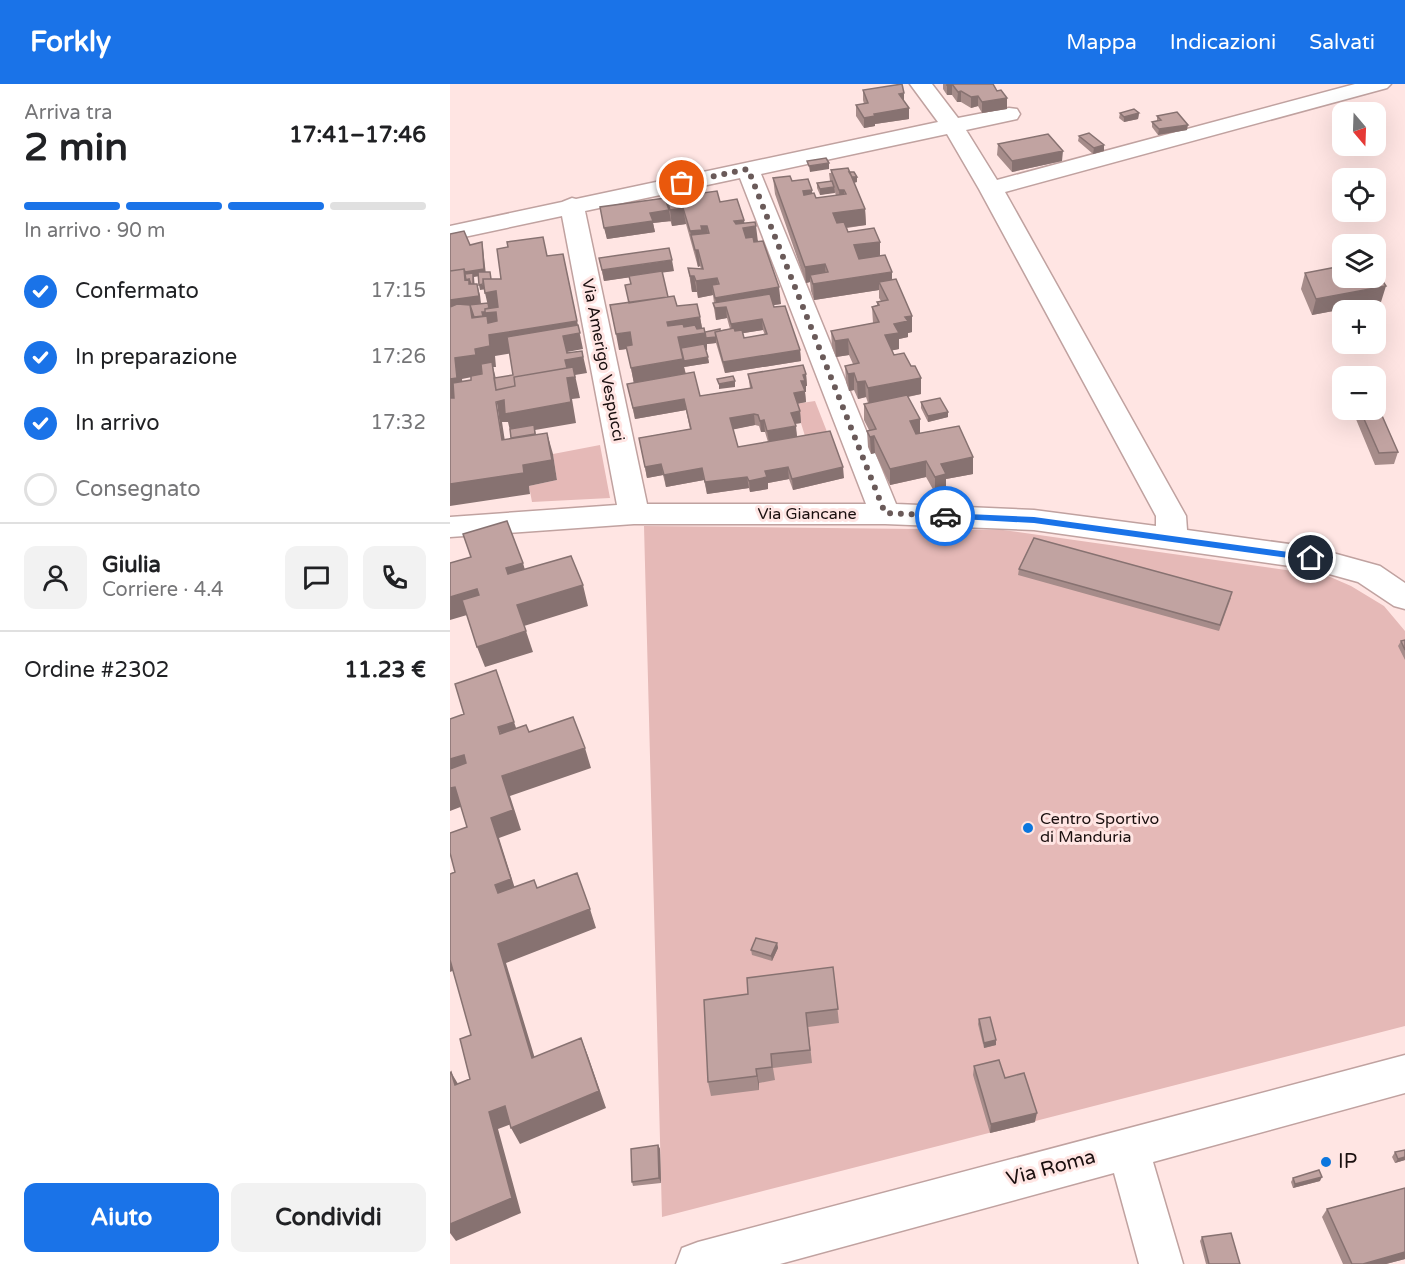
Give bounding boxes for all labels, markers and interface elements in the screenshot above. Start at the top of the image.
text: Forkly [30,25,111,59]
text: Mappa [1066,30,1137,55]
text: Indicazioni [1170,30,1276,55]
text: Salvati [1309,30,1375,55]
text: Arriva tra [24,101,113,125]
north arrow [1332,102,1386,156]
map controls [1332,102,1386,420]
text: 17:41–17:46 [289,122,426,148]
text: 2 min [24,124,128,171]
pin [656,157,707,208]
icon: bag [665,166,698,199]
button: locate [1332,168,1386,222]
text: In arrivo · 90 m [24,219,165,243]
button: layers [1332,234,1386,288]
icon: check [24,275,57,308]
street label: Via Amerigo Vespucci [577,277,629,443]
text: Confermato [75,278,199,304]
text: 17:15 [371,279,426,303]
button: + [1332,300,1386,354]
icon: check [24,341,57,374]
text: In preparazione [75,344,237,370]
text: 17:26 [371,345,426,369]
button: − [1332,366,1386,420]
icon: check [24,407,57,440]
text: In arrivo [75,410,160,436]
text: 17:32 [371,411,426,435]
text: Consegnato [75,476,201,502]
courier [915,486,975,546]
icon: car [929,500,962,533]
street label: Via Giancane [757,504,857,524]
pin [1285,532,1336,583]
icon: home [1294,541,1327,574]
button: person [24,546,87,609]
button: chat [285,546,348,609]
button: phone [363,546,426,609]
text: Giulia [102,552,161,578]
text: Corriere · 4.4 [102,578,224,602]
text: Ordine #2302 [24,657,169,683]
text: 11.23 € [344,657,426,683]
place label: Centro Sportivo di Manduria [1040,809,1159,847]
marker: Centro Sportivo di Manduria [1021,821,1035,835]
street label: Via Roma [1004,1145,1098,1191]
place label: IP [1338,1150,1357,1174]
marker: IP [1319,1155,1333,1169]
button: Aiuto [24,1183,219,1252]
button: Condividi [231,1183,426,1252]

